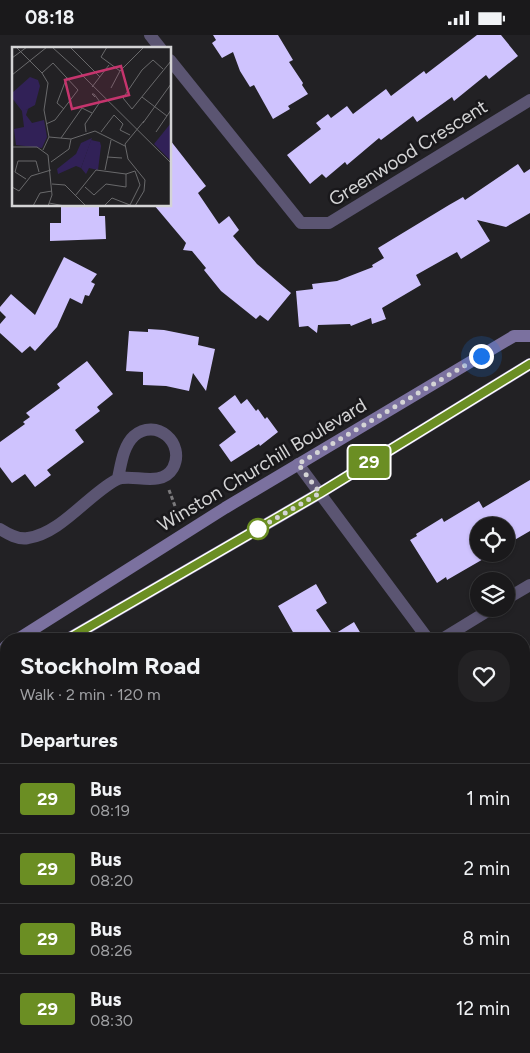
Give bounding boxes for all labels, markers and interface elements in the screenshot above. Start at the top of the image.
text: 08:18 [25,6,74,29]
inset map [12,47,171,206]
street label: Greenwood Crescent [325,95,491,211]
your location [469,344,494,369]
street label: Winston Churchill Boulevard [153,393,371,537]
line badge: 29 [346,446,392,478]
text: 29 [359,451,379,473]
map controls [470,517,515,617]
button: locate [470,517,515,562]
unlabelled marker [247,518,269,540]
button: layers [470,572,515,617]
button: heart [458,650,510,702]
text: Stockholm Road [20,651,201,680]
text: Walk · 2 min · 120 m [20,685,161,704]
text: Departures [20,729,118,752]
text: Bus [90,778,121,801]
text: 1 min [466,787,510,810]
text: 29 [37,788,58,810]
text: 08:19 [90,801,130,820]
text: Bus [90,848,121,871]
text: 2 min [464,857,510,880]
text: 29 [37,858,58,880]
text: 08:20 [90,871,133,890]
text: Bus [90,918,121,941]
text: 8 min [462,927,510,950]
text: 29 [37,928,58,950]
text: 08:26 [90,941,132,960]
text: Bus [90,988,121,1011]
text: 12 min [456,997,510,1020]
text: 29 [37,998,58,1020]
text: 08:30 [90,1011,133,1030]

